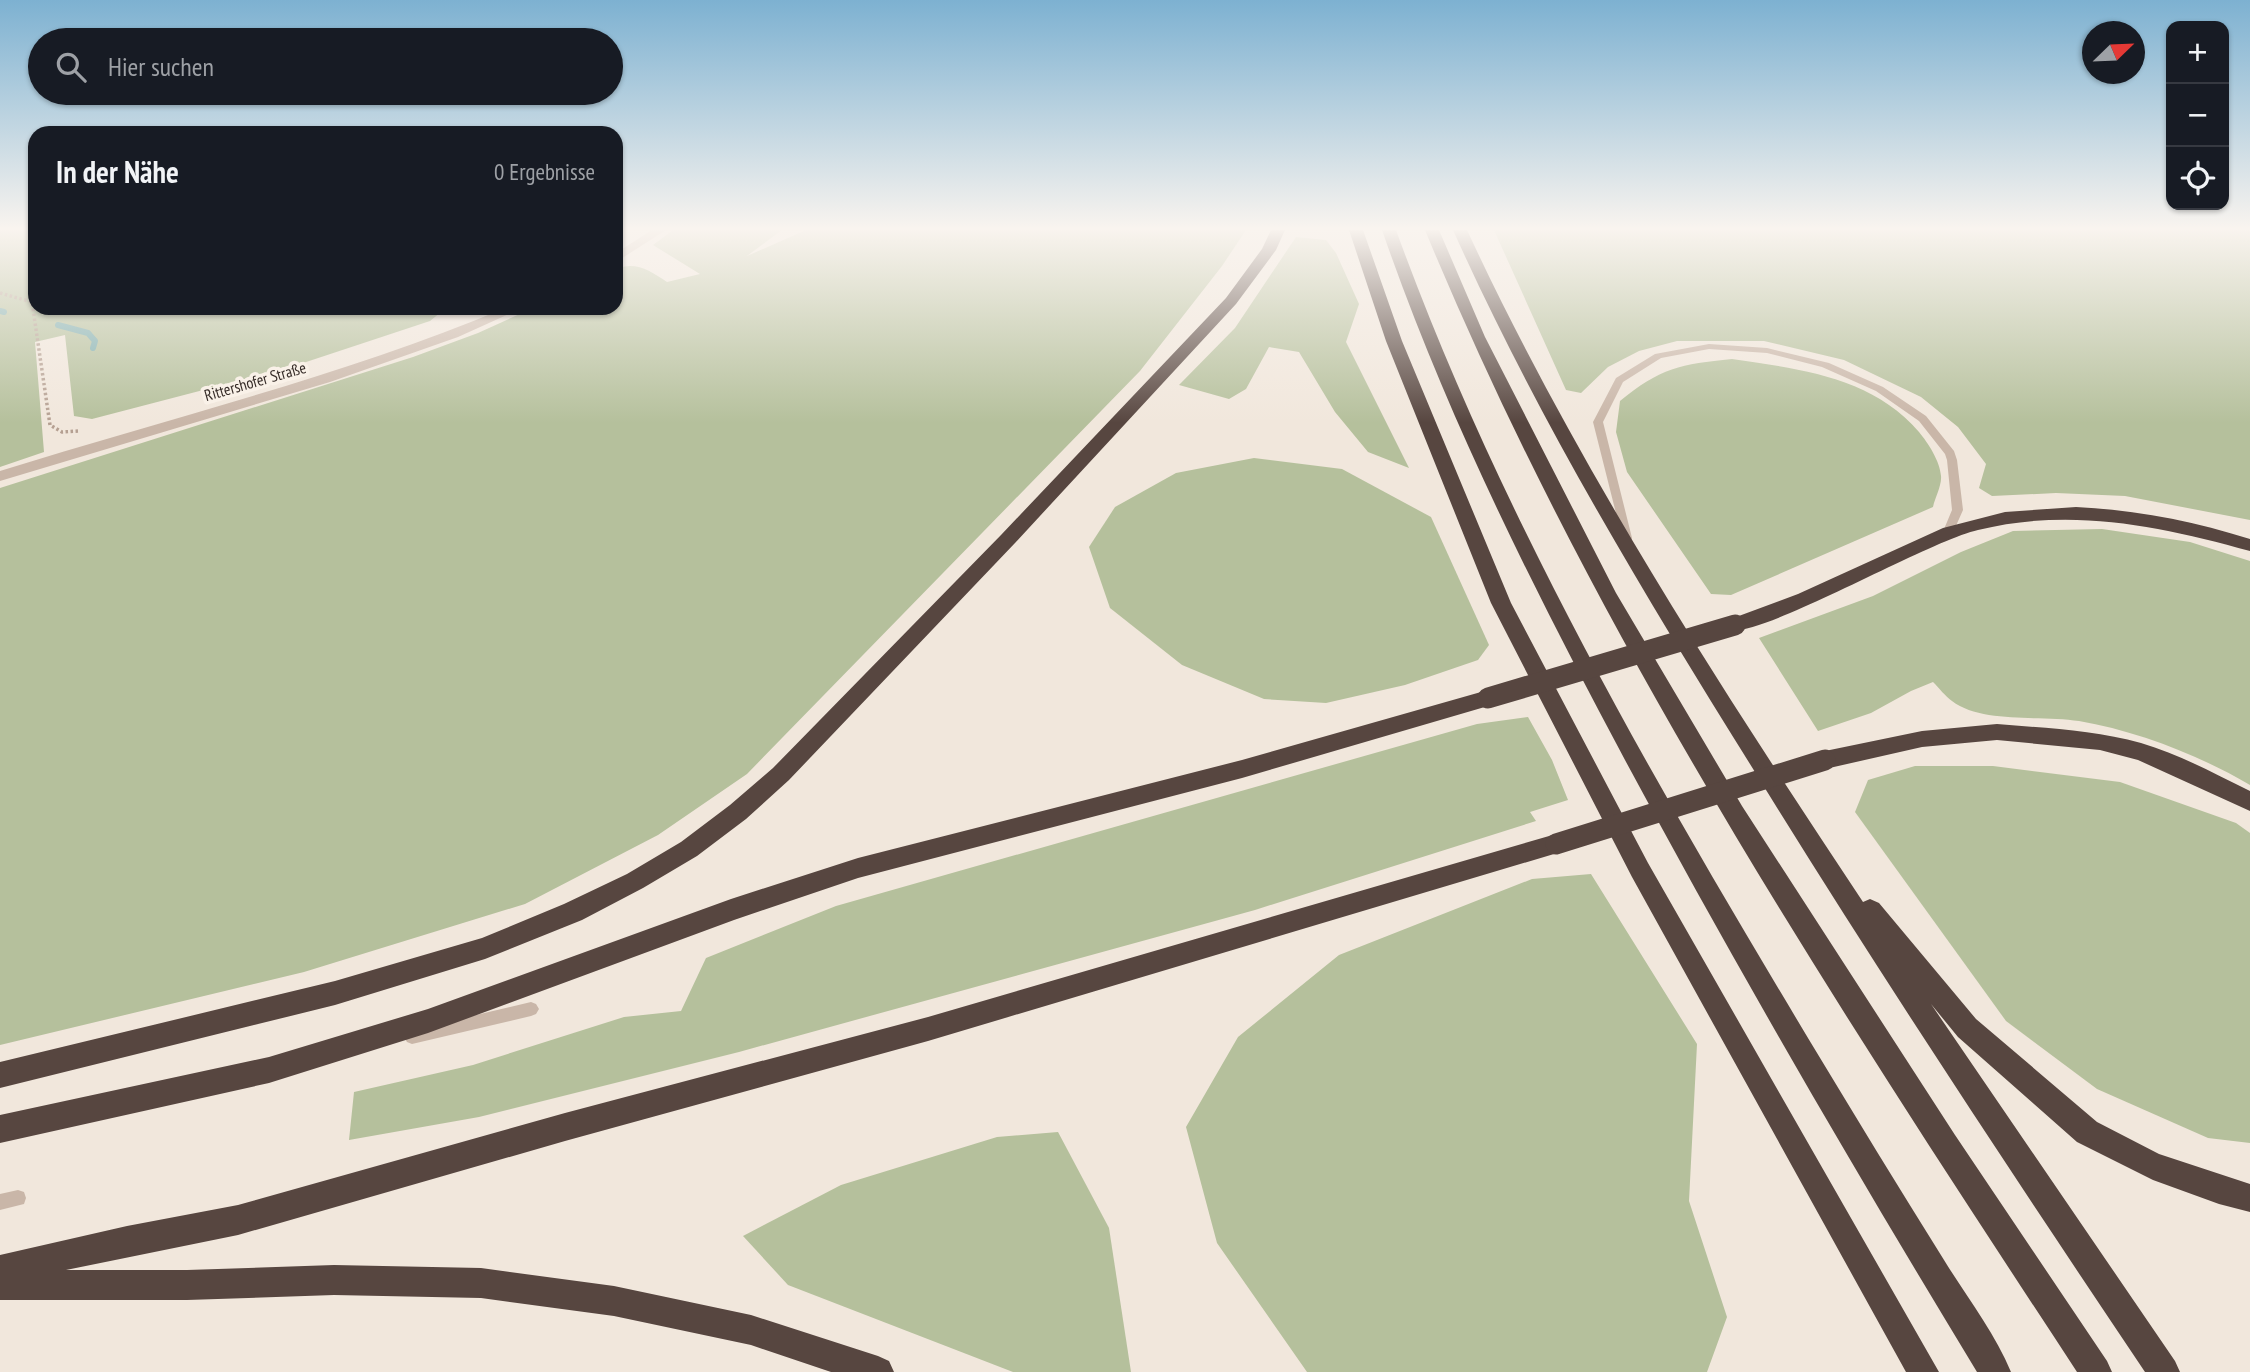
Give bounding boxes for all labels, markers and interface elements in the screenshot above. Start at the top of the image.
north arrow [2082,21,2145,84]
map controls [2166,21,2229,210]
button: + [2166,21,2229,84]
search box [28,28,623,105]
icon: search [52,48,90,86]
text: Hier suchen [108,50,214,83]
button: − [2166,84,2229,147]
button: locate [2166,147,2229,210]
text: In der Nähe [56,152,179,191]
text: 0 Ergebnisse [494,157,595,186]
street label: Rittershofer Straße [202,357,308,405]

